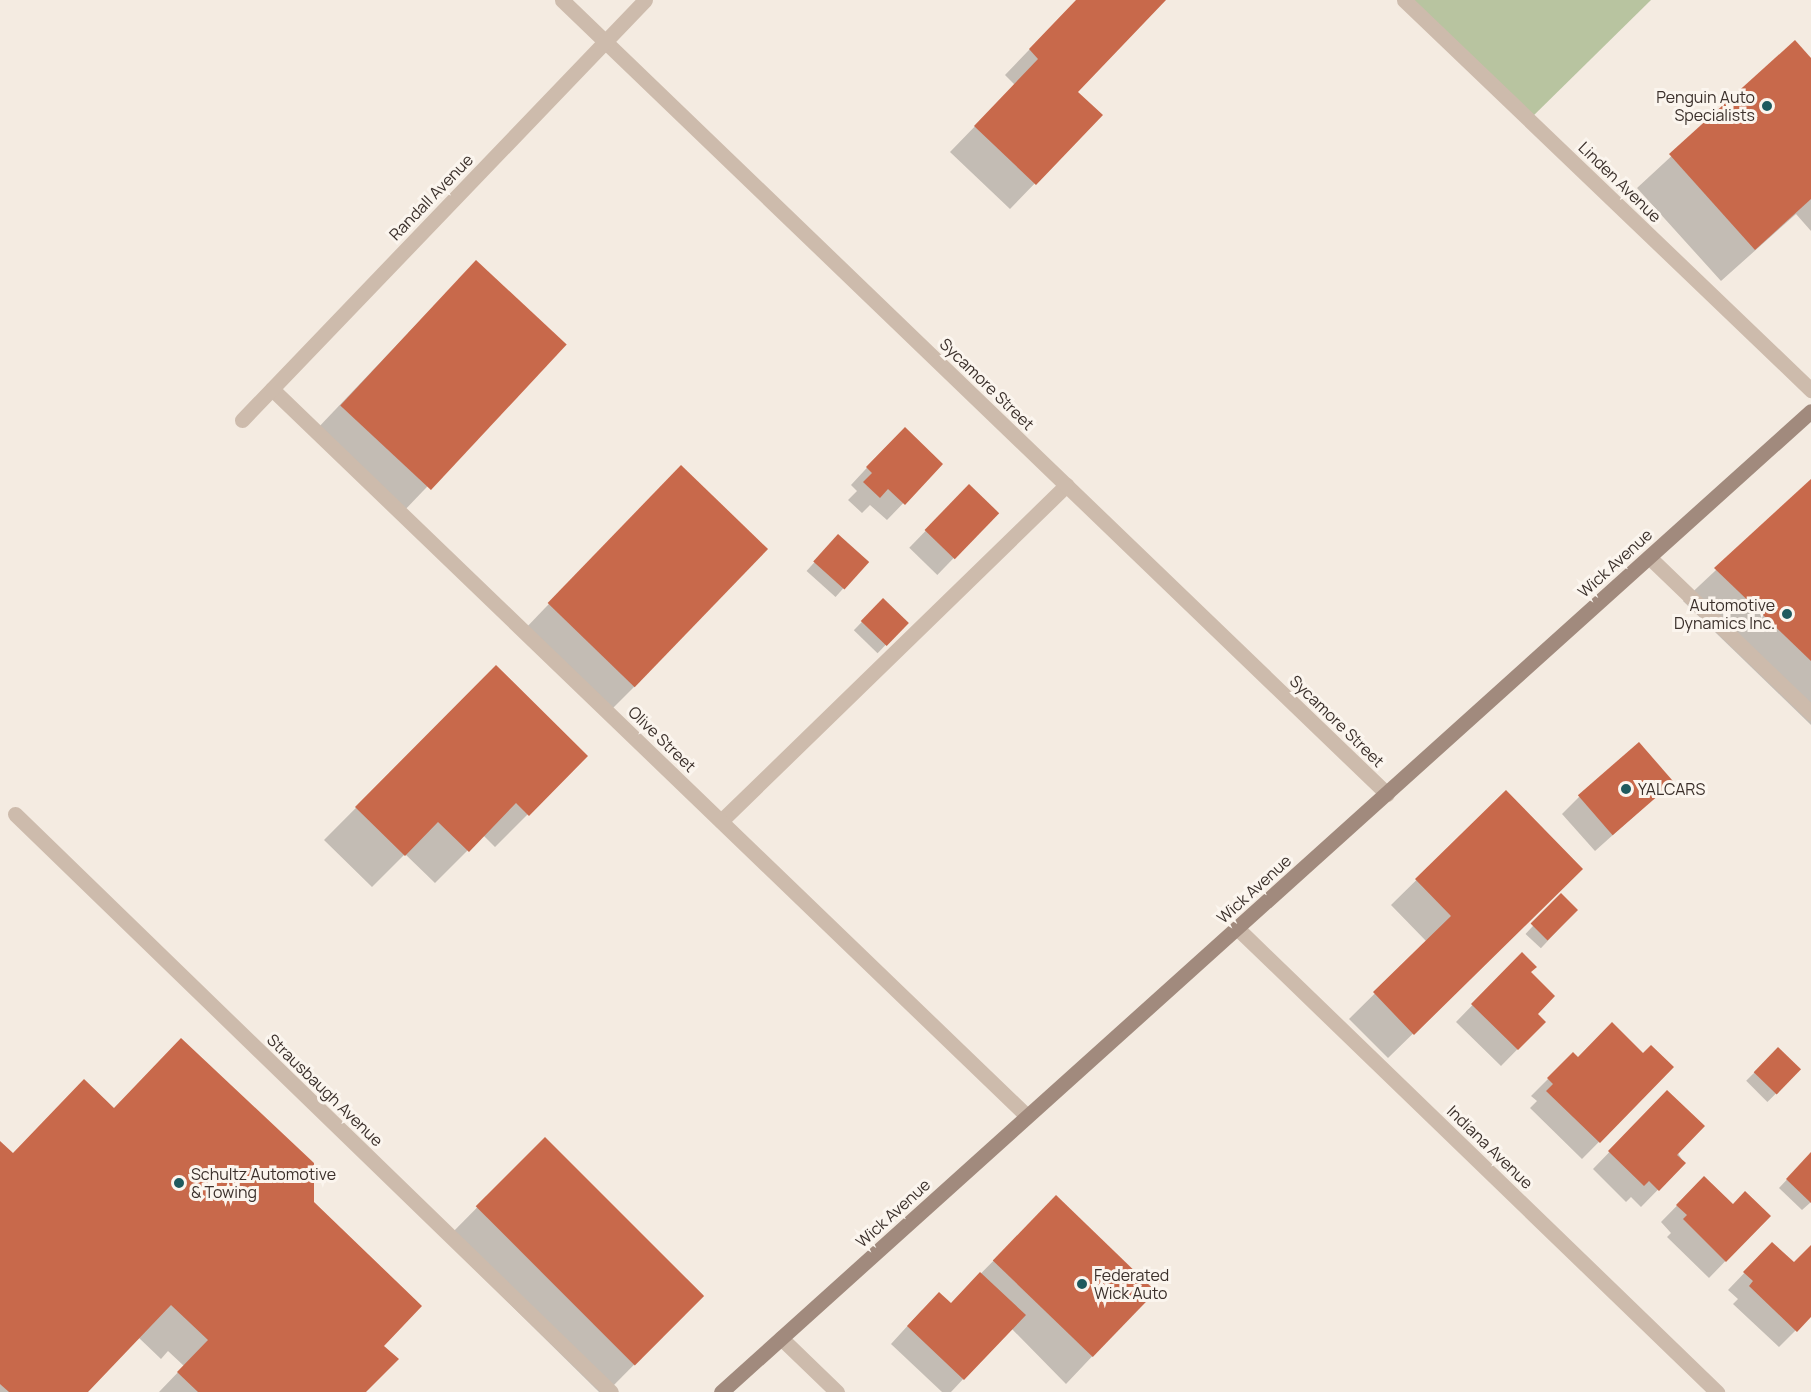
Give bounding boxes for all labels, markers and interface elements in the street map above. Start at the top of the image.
place label: Penguin Auto Specialists [1656,87,1755,125]
marker: Penguin Auto Specialists [1760,99,1774,113]
street label: Linden Avenue [1575,138,1665,226]
street label: Randall Avenue [385,150,477,244]
street label: Sycamore Street [936,334,1038,434]
street label: Wick Avenue [1574,525,1656,601]
place label: Automotive Dynamics Inc. [1674,595,1775,633]
marker: Automotive Dynamics Inc. [1780,607,1794,621]
street label: Sycamore Street [1286,671,1388,771]
street label: Olive Street [624,702,700,776]
place label: YALCARS [1638,779,1705,799]
marker: YALCARS [1619,782,1633,796]
street label: Wick Avenue [1213,851,1295,927]
street label: Strausbaugh Avenue [263,1030,387,1150]
street label: Indiana Avenue [1443,1101,1537,1193]
place label: Schultz Automotive & Towing [191,1164,336,1202]
street label: Wick Avenue [852,1175,934,1251]
marker: Schultz Automotive & Towing [172,1176,186,1190]
place label: Federated Wick Auto [1094,1265,1169,1303]
marker: Federated Wick Auto [1075,1277,1089,1291]

